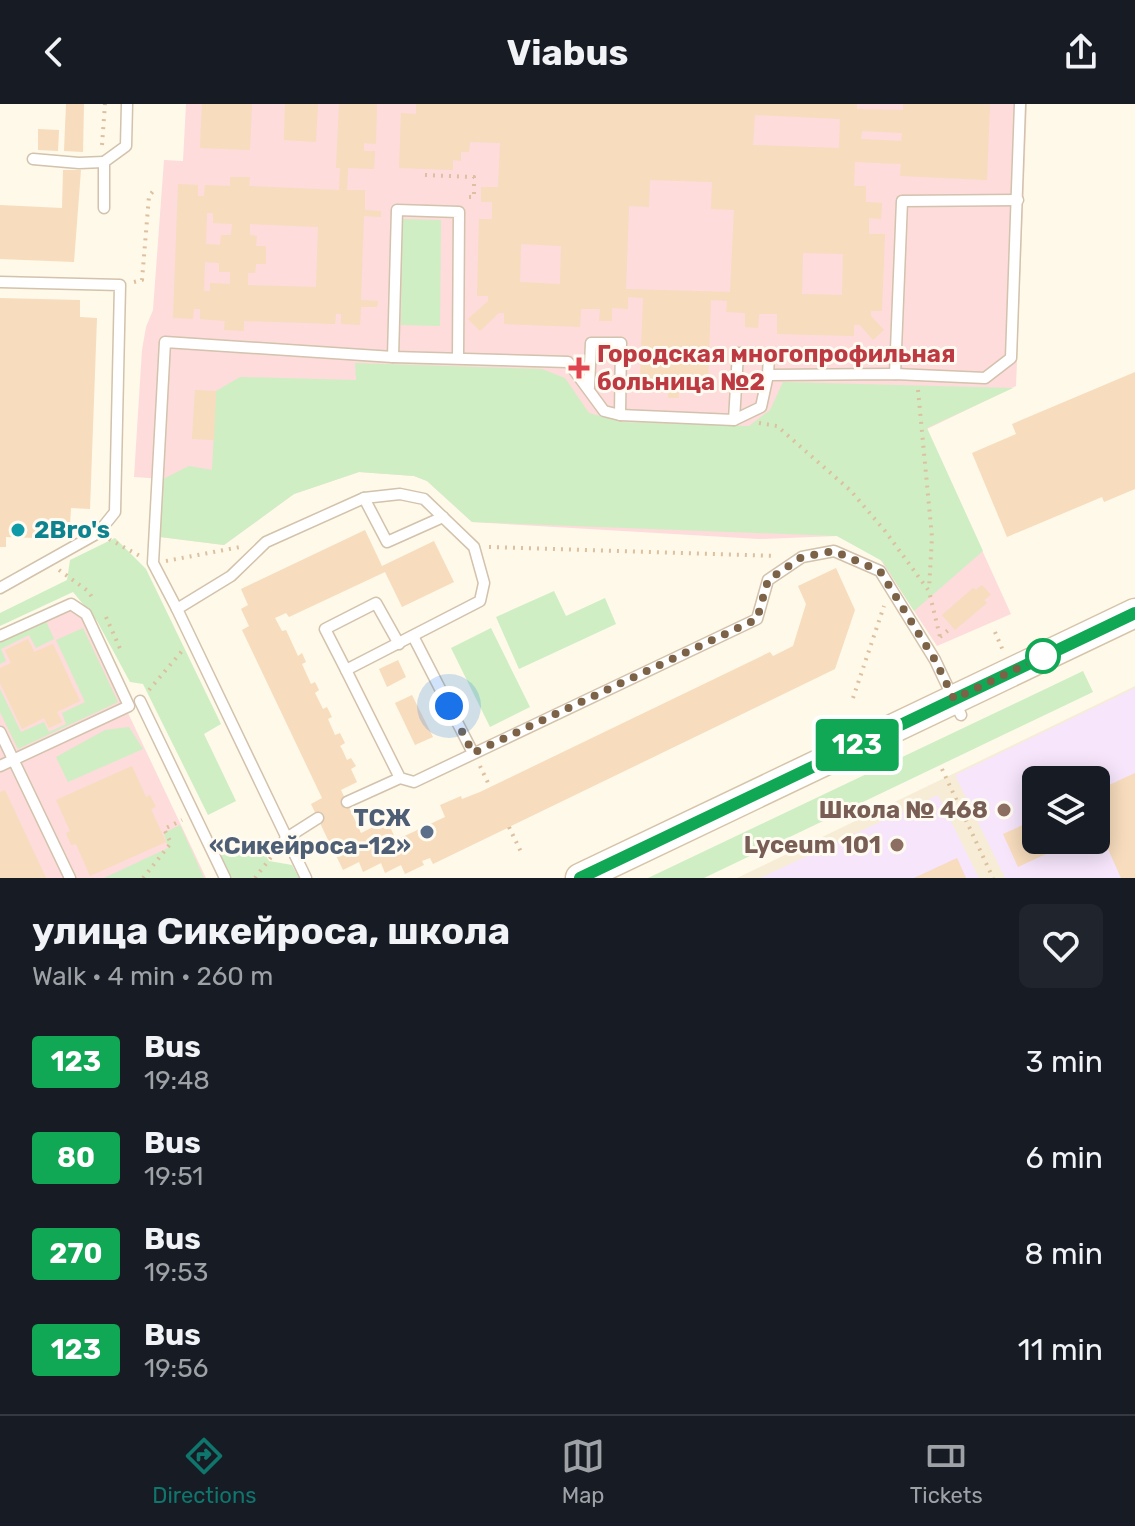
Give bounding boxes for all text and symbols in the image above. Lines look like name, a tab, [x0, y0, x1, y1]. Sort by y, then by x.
icon: back	[32, 30, 76, 74]
icon: share	[1059, 30, 1103, 74]
text: Viabus	[507, 31, 628, 74]
place label: Городская многопрофильная больница №2	[597, 340, 955, 396]
marker: Городская многопрофильная больница №2	[568, 357, 590, 379]
place label: 2Bro's	[34, 516, 110, 544]
marker: 2Bro's	[9, 521, 27, 539]
unlabelled marker	[1026, 639, 1060, 673]
your location	[429, 686, 469, 726]
line badge: 123	[811, 719, 903, 771]
text: 123	[832, 728, 882, 761]
map controls	[1022, 766, 1110, 854]
button: layers	[1022, 766, 1110, 854]
place label: Школа № 468	[819, 796, 988, 824]
marker: Школа № 468	[995, 801, 1013, 819]
place label: ТСЖ «Сикейроса-12»	[209, 804, 411, 860]
marker: ТСЖ «Сикейроса-12»	[418, 823, 436, 841]
place label: Lyceum 101	[744, 831, 881, 859]
marker: Lyceum 101	[888, 836, 906, 854]
button: heart	[1019, 904, 1103, 988]
text: улица Сикейроса, школа	[32, 908, 510, 954]
text: Walk · 4 min · 260 m	[32, 961, 273, 992]
text: Bus	[144, 1029, 201, 1065]
text: 3 min	[1026, 1044, 1103, 1080]
text: 123	[51, 1045, 101, 1078]
text: 19:48	[144, 1065, 210, 1096]
text: Bus	[144, 1125, 201, 1161]
text: 6 min	[1025, 1140, 1103, 1176]
text: 80	[57, 1141, 95, 1174]
text: 19:51	[144, 1161, 203, 1192]
text: Bus	[144, 1221, 201, 1257]
text: 8 min	[1024, 1236, 1103, 1272]
text: 270	[49, 1237, 103, 1270]
text: 19:53	[144, 1257, 208, 1288]
text: Bus	[144, 1317, 201, 1353]
text: 11 min	[1018, 1332, 1103, 1368]
text: 123	[51, 1333, 101, 1366]
text: 19:56	[144, 1353, 208, 1384]
tab: Directions	[152, 1434, 256, 1509]
tab: Map	[561, 1434, 605, 1509]
tab: Tickets	[910, 1434, 983, 1509]

